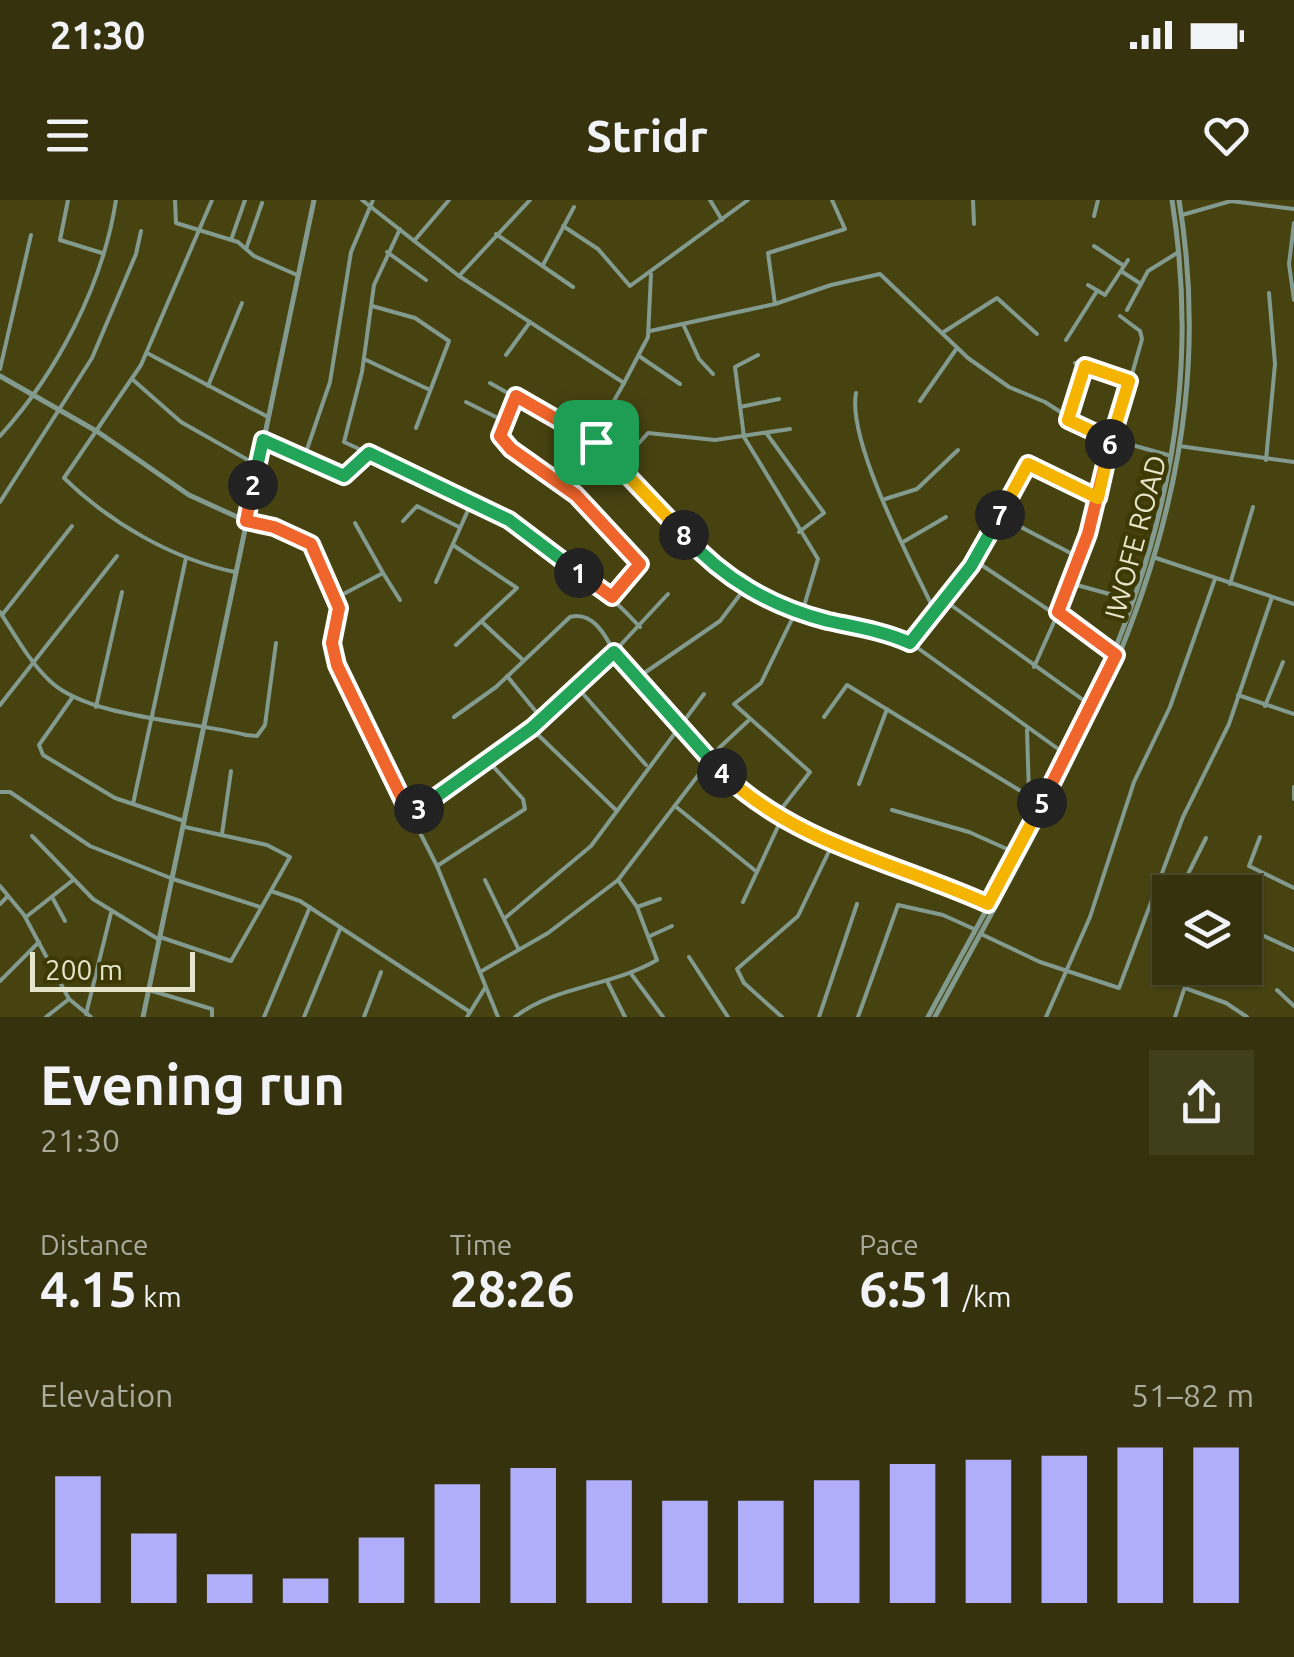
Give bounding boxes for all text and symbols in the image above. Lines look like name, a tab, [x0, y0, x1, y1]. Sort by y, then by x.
text: 21:30	[50, 14, 145, 56]
icon: menu	[40, 108, 95, 163]
icon: heart	[1199, 108, 1254, 163]
text: Stridr	[586, 110, 708, 161]
pin	[554, 400, 639, 485]
icon: arrive	[569, 415, 624, 470]
pin: 6	[1085, 419, 1135, 469]
text: 6	[1102, 428, 1118, 459]
street label: IWOFE ROAD	[1098, 452, 1172, 622]
pin: 2	[228, 460, 278, 510]
text: 2	[245, 469, 261, 500]
pin: 7	[975, 490, 1025, 540]
text: 7	[992, 499, 1008, 530]
pin: 8	[659, 510, 709, 560]
text: 8	[676, 519, 692, 550]
pin: 1	[554, 548, 604, 598]
text: 1	[571, 557, 587, 588]
pin: 4	[697, 748, 747, 798]
text: 4	[714, 757, 730, 788]
pin: 5	[1017, 778, 1067, 828]
pin: 3	[394, 784, 444, 834]
text: 5	[1034, 787, 1050, 818]
text: 3	[411, 793, 427, 824]
map controls	[1152, 875, 1262, 985]
button: layers	[1152, 875, 1262, 985]
scale bar	[30, 947, 195, 991]
text: 200 m	[45, 954, 123, 985]
button: share	[1149, 1050, 1254, 1155]
text: Evening run	[40, 1054, 345, 1115]
text: 21:30	[40, 1122, 120, 1158]
text: Distance	[40, 1229, 148, 1260]
text: Time	[450, 1229, 512, 1260]
text: Pace	[859, 1229, 919, 1260]
text: 4.15	[40, 1260, 137, 1316]
text: 28:26	[450, 1260, 575, 1316]
text: 6:51	[859, 1260, 956, 1316]
text: km	[137, 1281, 182, 1312]
text: /km	[956, 1281, 1011, 1312]
text: Elevation	[40, 1377, 173, 1413]
text: 51–82 m	[1131, 1377, 1254, 1413]

